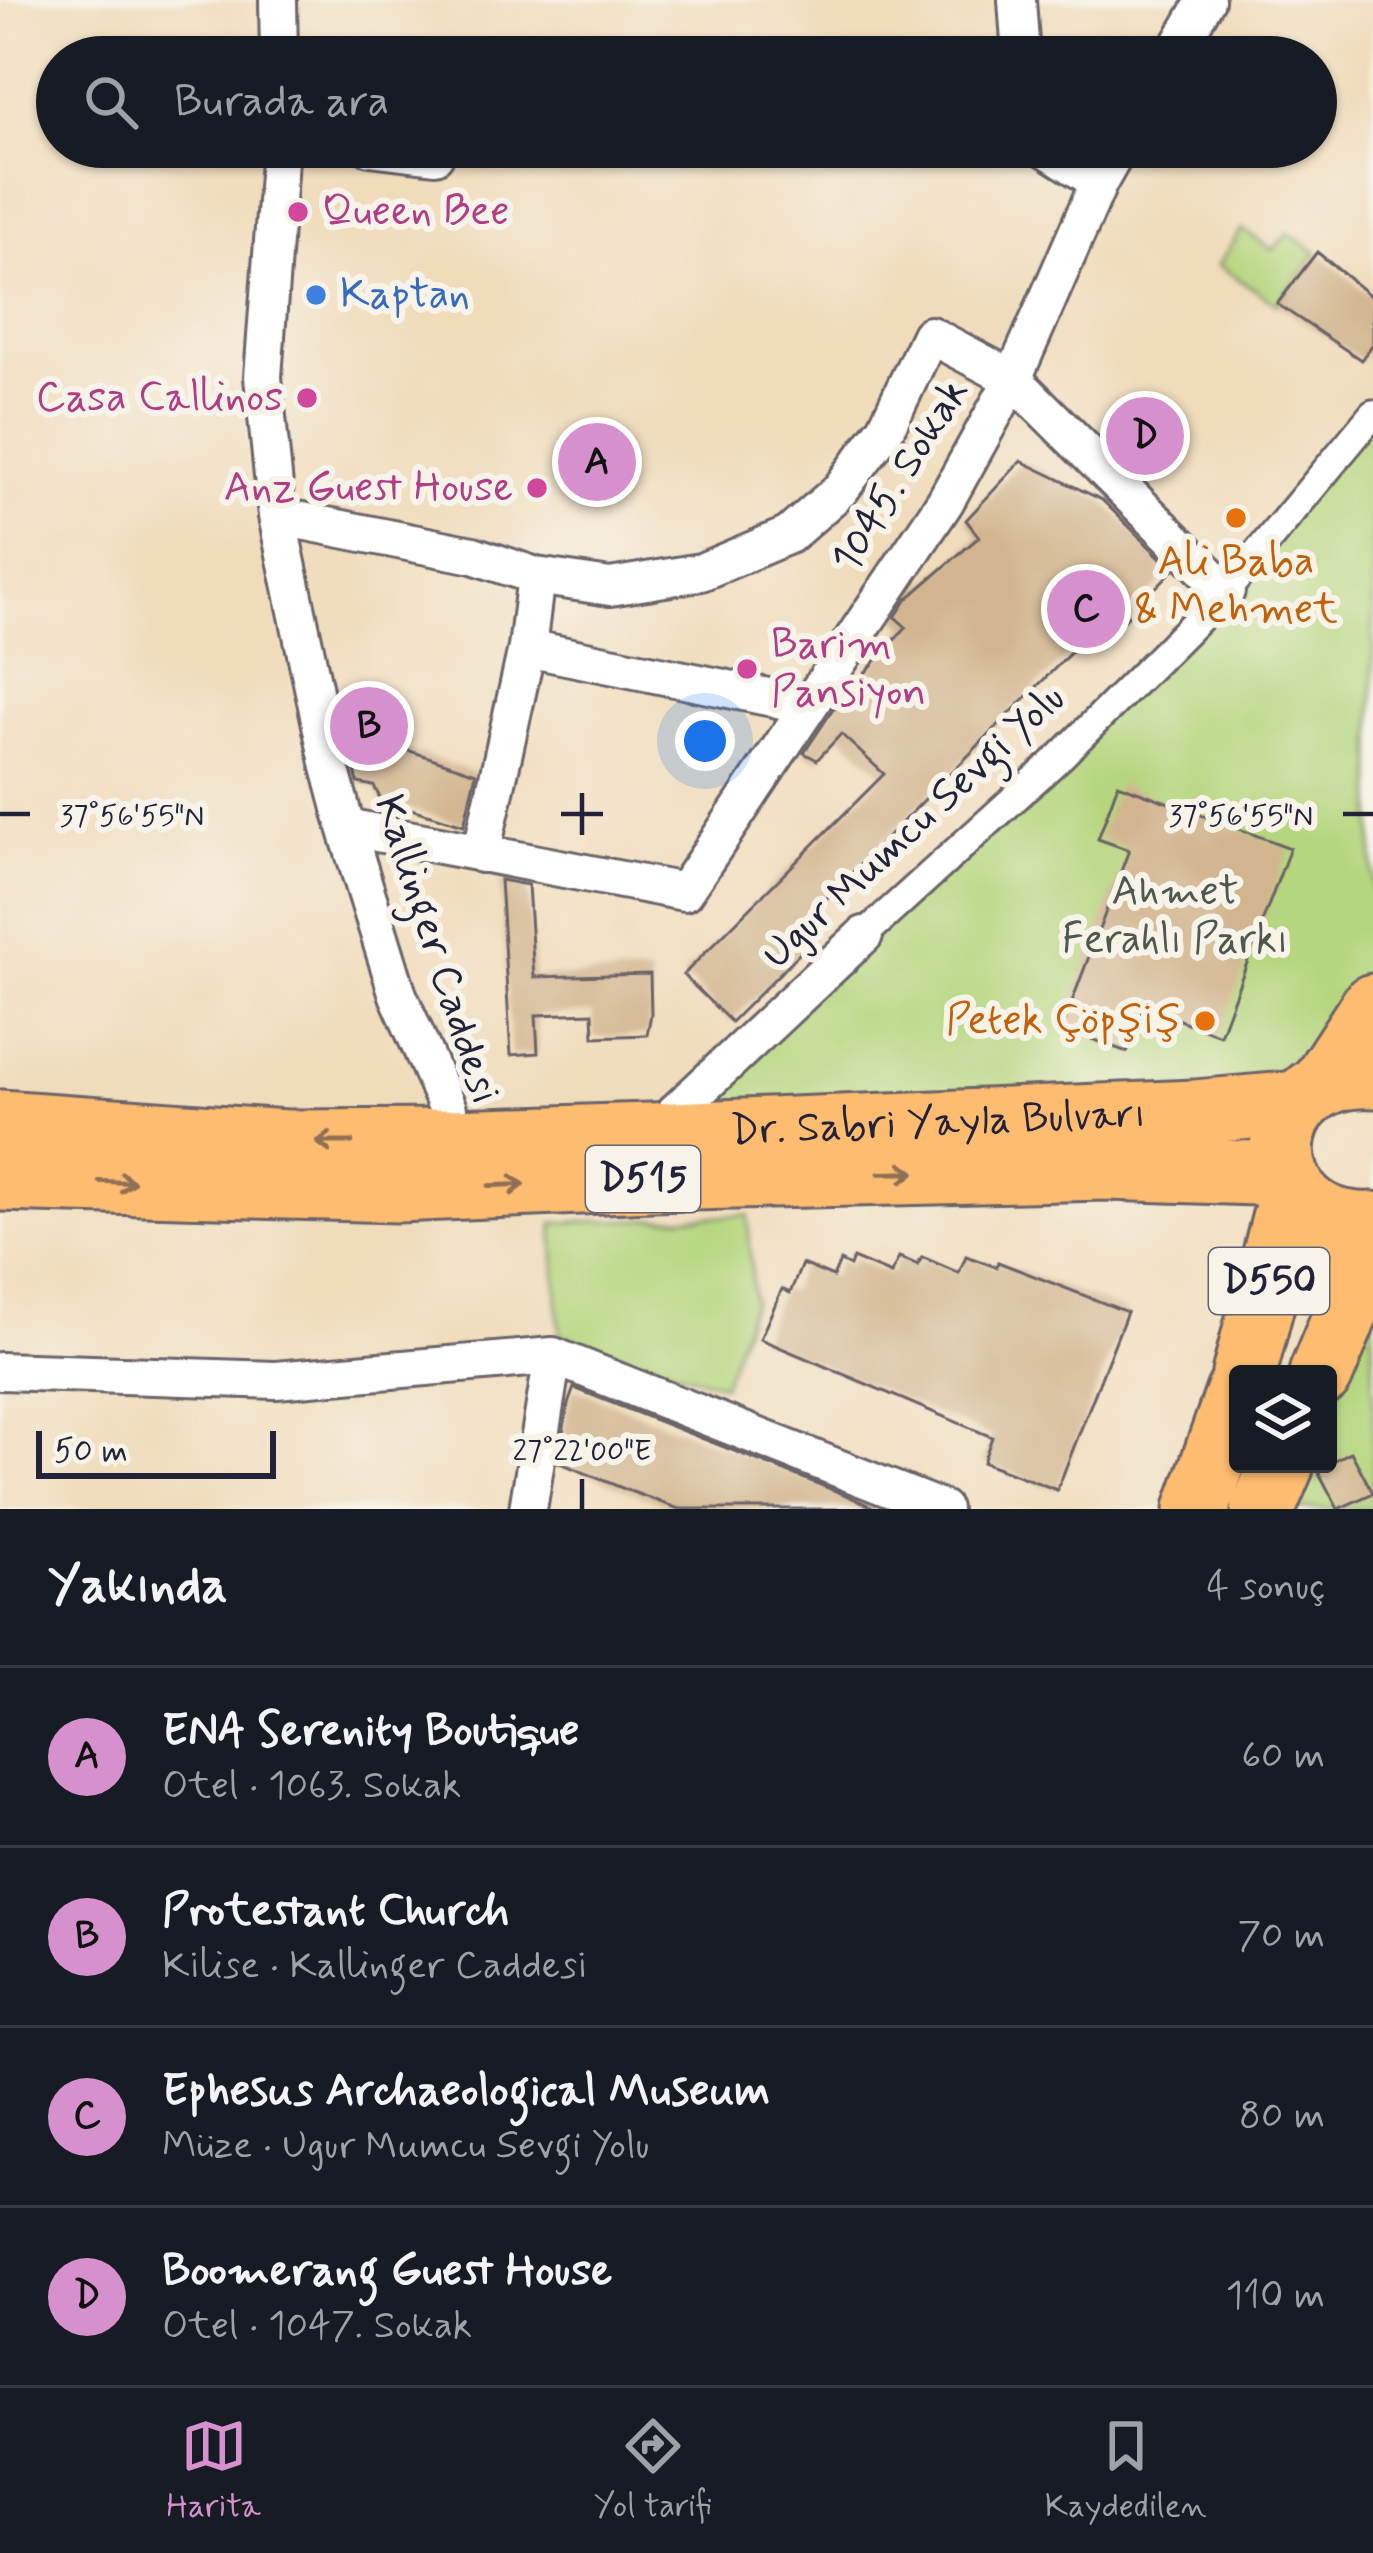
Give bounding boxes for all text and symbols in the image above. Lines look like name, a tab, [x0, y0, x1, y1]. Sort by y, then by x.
search box	[36, 36, 1337, 168]
icon: search	[78, 69, 144, 135]
text: Burada ara	[174, 73, 389, 132]
place label: Queen Bee	[322, 185, 509, 240]
marker: Queen Bee	[285, 199, 311, 225]
place label: Kaptan	[340, 268, 470, 323]
marker: Kaptan	[303, 282, 329, 308]
street label: 1045. Sokak	[820, 369, 982, 583]
place label: Casa Callinos	[36, 371, 283, 426]
marker: Casa Callinos	[294, 385, 320, 411]
pin: D	[1106, 391, 1184, 481]
pin: A	[558, 417, 636, 507]
place label: Anz Guest House	[224, 461, 513, 516]
marker: Anz Guest House	[524, 475, 550, 501]
marker: Ali Baba & Mehmet	[1223, 505, 1249, 531]
place label: Ali Baba & Mehmet	[1134, 535, 1338, 638]
pin: C	[1047, 564, 1125, 654]
place label: Barim Pansiyon	[771, 618, 926, 721]
marker: Barim Pansiyon	[734, 656, 760, 682]
street label: Ugur Mumcu Sevgi Yolu	[751, 672, 1080, 985]
pin: B	[330, 681, 408, 771]
your location	[675, 711, 735, 771]
street label: Kallinger Caddesi	[356, 789, 512, 1113]
text: 37°56'55"N	[60, 797, 204, 836]
text: 37°56'55"N	[1169, 797, 1313, 836]
park label: Ahmet Ferahlı Parkı	[1062, 865, 1288, 968]
place label: Petek Çöpşiş	[946, 994, 1181, 1049]
marker: Petek Çöpşiş	[1192, 1008, 1218, 1034]
street label: Dr. Sabri Yayla Bulvarı	[729, 1087, 1147, 1159]
one-way arrow	[315, 1130, 354, 1153]
road number: D515	[586, 1146, 700, 1212]
one-way arrow	[877, 1161, 916, 1184]
one-way arrow	[97, 1170, 136, 1193]
one-way arrow	[487, 1173, 526, 1196]
road number: D550	[1209, 1248, 1329, 1314]
map controls	[1229, 1365, 1337, 1473]
button: layers	[1229, 1365, 1337, 1473]
scale bar	[36, 1425, 276, 1478]
text: 50 m	[54, 1430, 128, 1474]
text: 27°22'00"E	[512, 1432, 652, 1471]
text: Yakında	[48, 1554, 228, 1620]
text: 4 sonuç	[1207, 1562, 1325, 1613]
text: ENA Serenity Boutique	[162, 1702, 580, 1761]
text: A	[74, 1731, 100, 1782]
text: 60 m	[1241, 1731, 1325, 1782]
text: Otel · 1063. Sokak	[162, 1761, 461, 1812]
text: Protestant Church	[162, 1882, 509, 1941]
text: B	[75, 1911, 99, 1962]
text: 70 m	[1237, 1911, 1325, 1962]
text: Kilise · Kallinger Caddesi	[162, 1941, 588, 1992]
text: Ephesus Archaeological Museum	[162, 2062, 770, 2121]
text: C	[73, 2091, 101, 2142]
text: 80 m	[1239, 2091, 1325, 2142]
text: Müze · Ugur Mumcu Sevgi Yolu	[162, 2121, 649, 2172]
text: Boomerang Guest House	[162, 2242, 612, 2301]
text: D	[74, 2271, 100, 2322]
text: 110 m	[1226, 2271, 1325, 2322]
text: Otel · 1047. Sokak	[162, 2301, 472, 2352]
tab: Harita	[166, 2413, 261, 2529]
tab: Yol tarifi	[594, 2413, 712, 2529]
tab: Kaydedilen	[1045, 2413, 1207, 2529]

